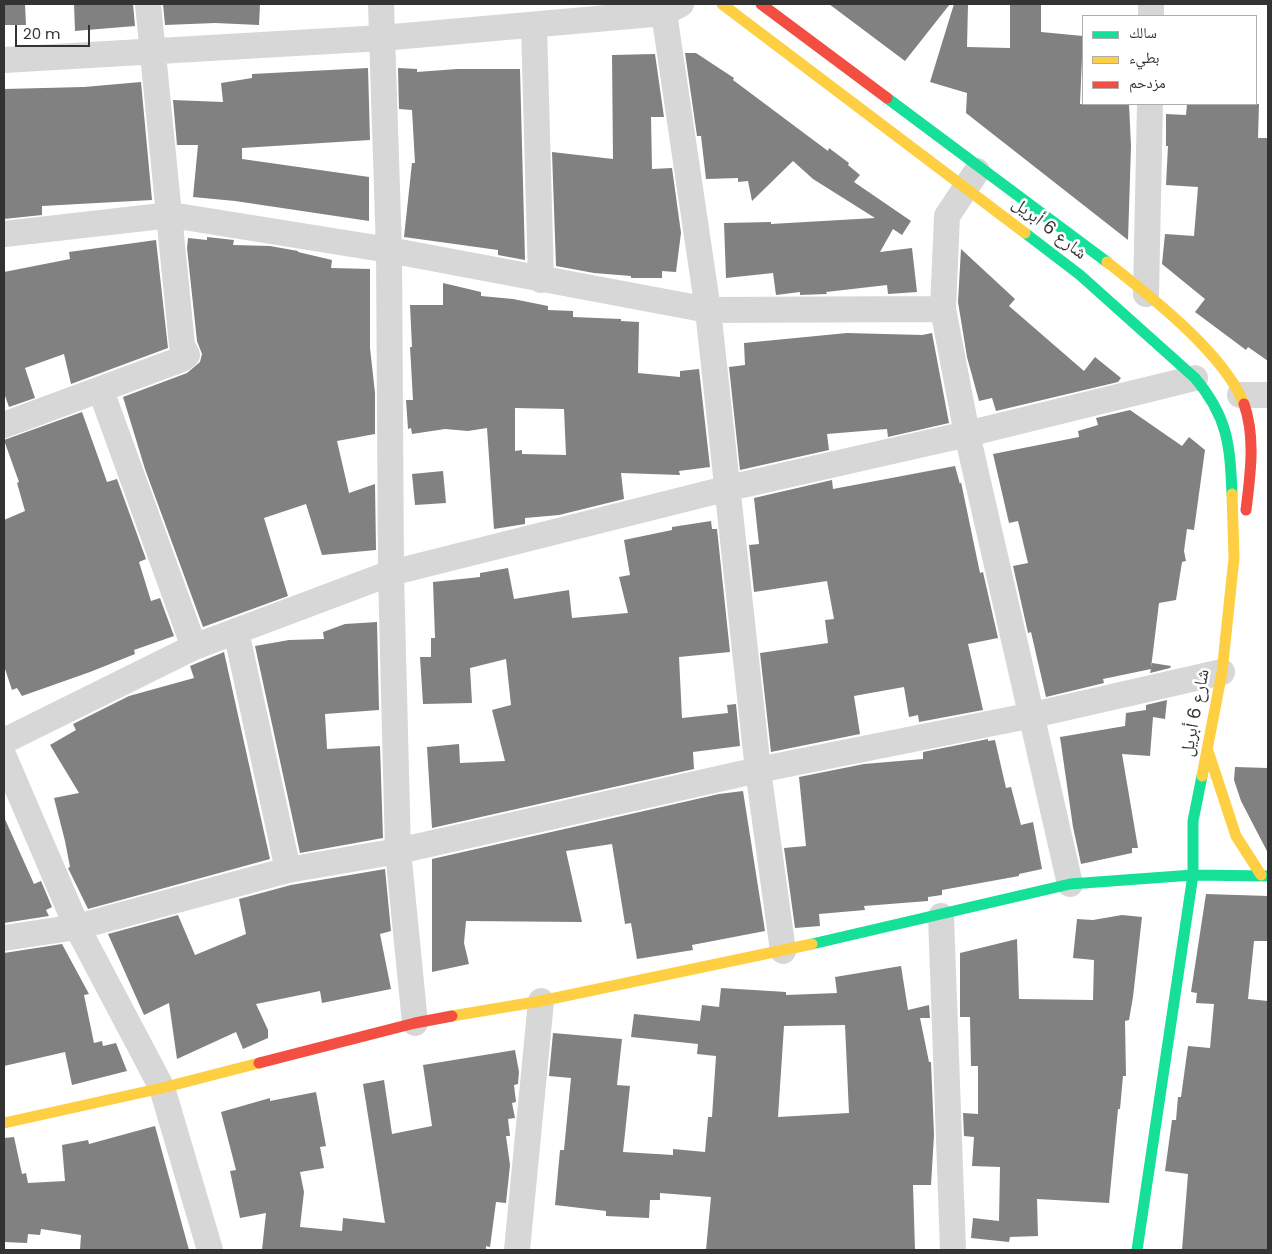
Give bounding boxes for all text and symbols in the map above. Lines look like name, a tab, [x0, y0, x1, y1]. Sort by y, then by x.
scale bar	[18, 15, 92, 47]
legend	[1082, 15, 1257, 105]
text: سالك	[1129, 22, 1157, 43]
text: 20 m	[23, 23, 61, 44]
text: بطيء	[1129, 47, 1159, 68]
text: مزدحم	[1129, 72, 1166, 93]
street label: شارع 6 أبريل	[1007, 193, 1091, 265]
street label: شارع 6 أبريل	[1177, 667, 1215, 759]

